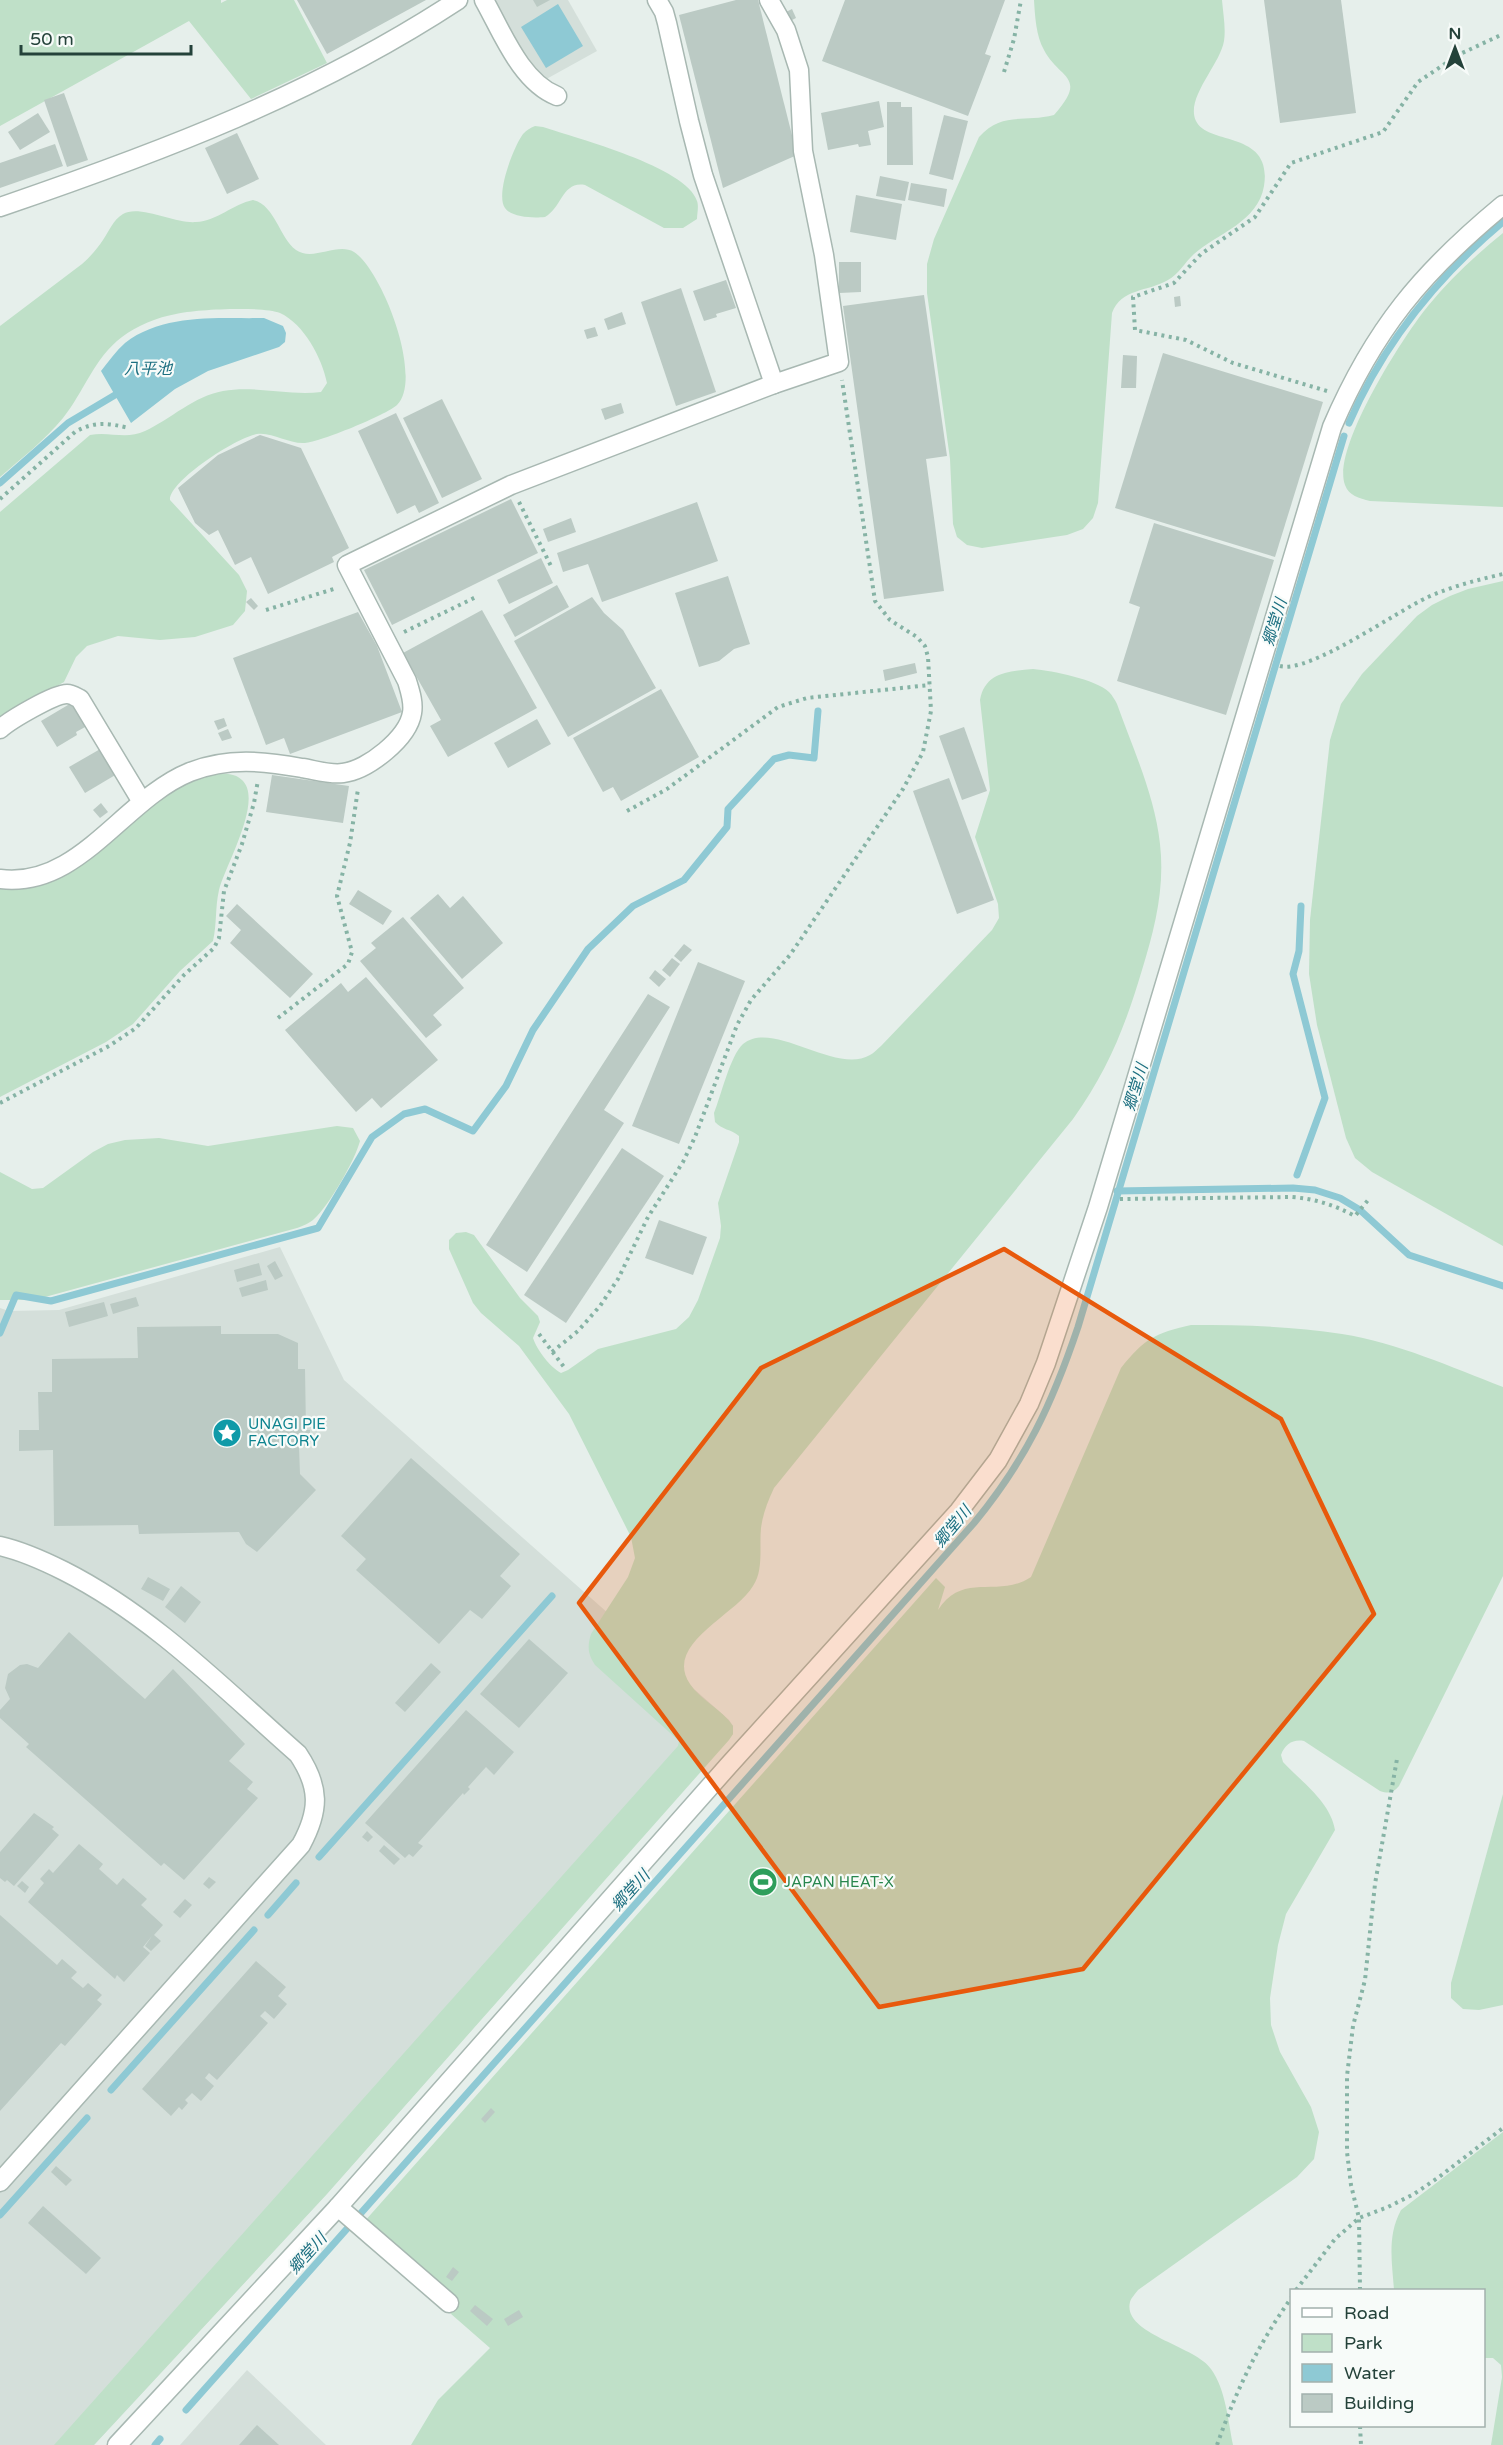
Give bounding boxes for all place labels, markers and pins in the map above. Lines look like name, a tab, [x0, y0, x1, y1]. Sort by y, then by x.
place label: UNAGI PIE FACTORY	[248, 1415, 326, 1450]
place icon: UNAGI PIE FACTORY	[211, 1417, 243, 1449]
sports icon: JAPAN HEAT-X	[747, 1866, 779, 1898]
place label: JAPAN HEAT-X	[784, 1873, 894, 1891]

